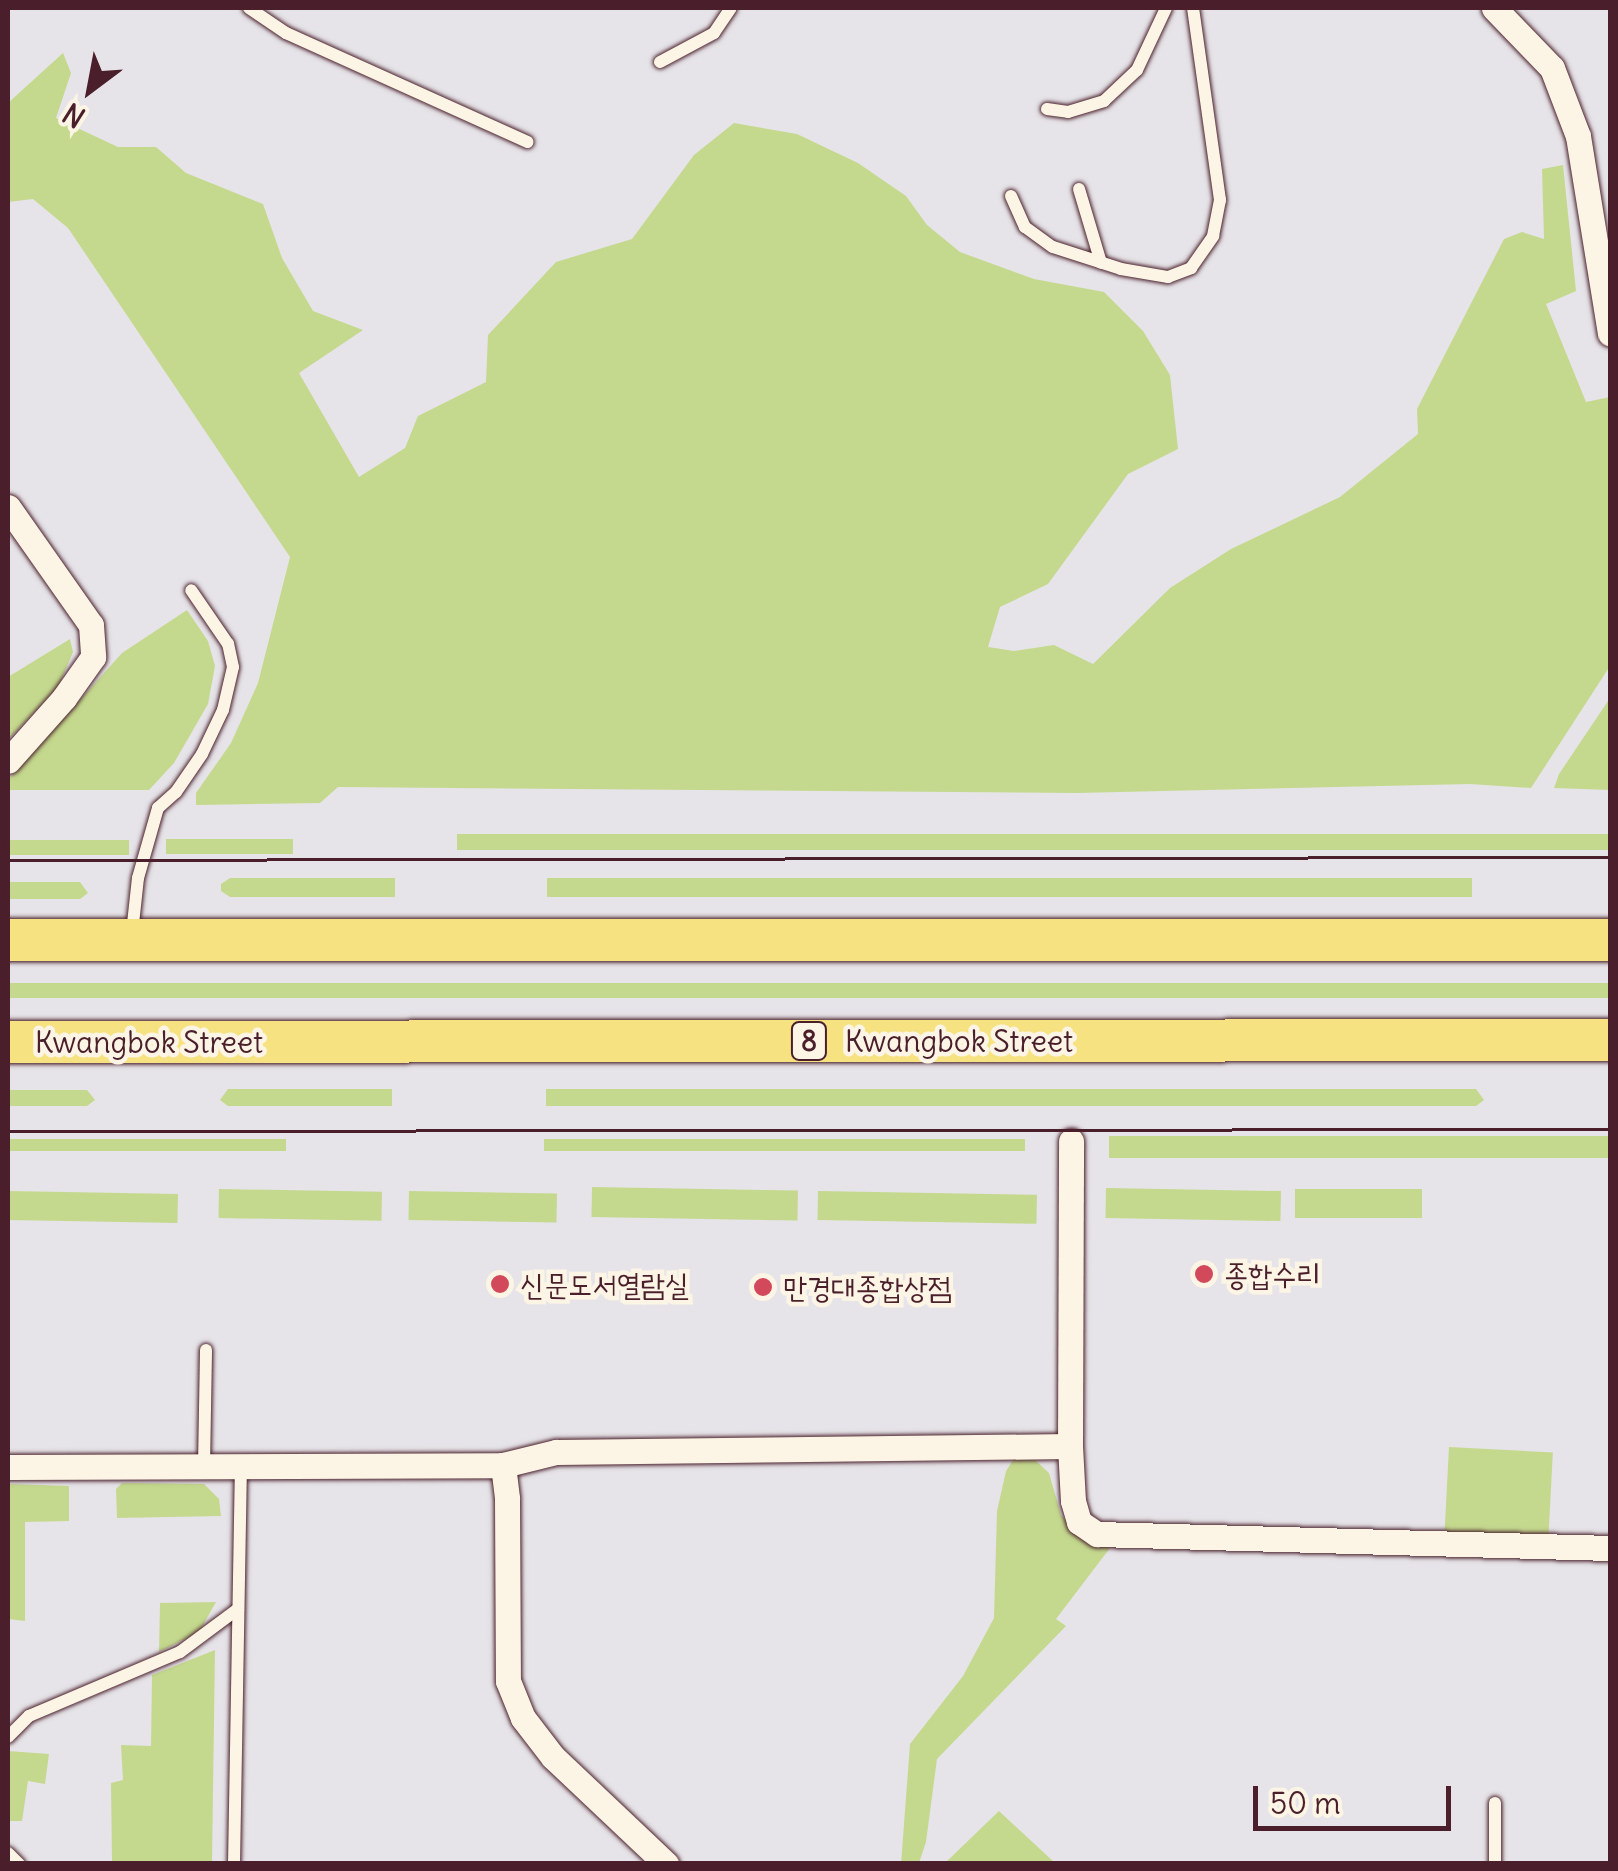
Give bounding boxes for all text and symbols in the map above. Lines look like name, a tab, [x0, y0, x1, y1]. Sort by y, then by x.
north arrow	[40, 40, 140, 140]
text: N	[56, 95, 92, 136]
road number: 8	[789, 1018, 829, 1064]
street label: Kwangbok Street	[845, 1023, 1073, 1059]
street label: Kwangbok Street	[35, 1024, 263, 1060]
place label: 종합수리	[1224, 1256, 1321, 1292]
marker: 종합수리	[1193, 1263, 1215, 1285]
place label: 신문도서열람실	[520, 1266, 689, 1302]
place label: 만경대종합상점	[783, 1269, 952, 1305]
marker: 신문도서열람실	[489, 1273, 511, 1295]
marker: 만경대종합상점	[752, 1276, 774, 1298]
scale bar	[1258, 1766, 1456, 1828]
text: 50 m	[1270, 1784, 1340, 1822]

